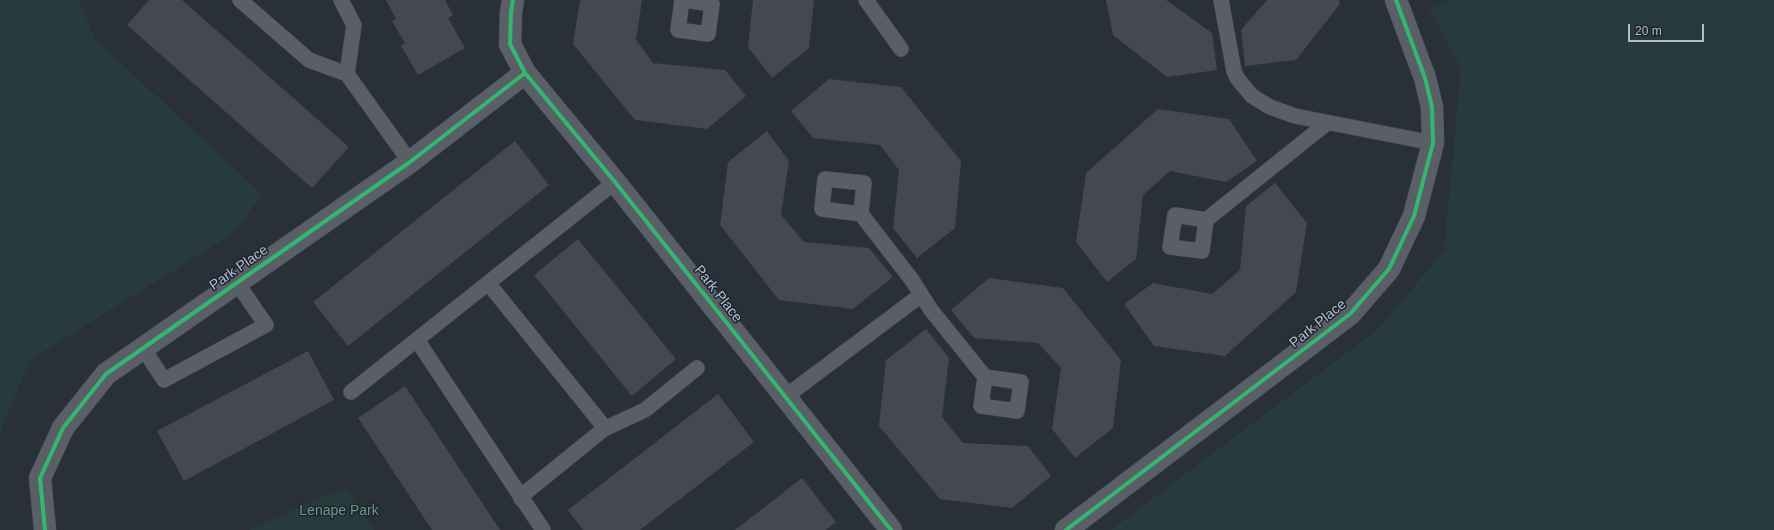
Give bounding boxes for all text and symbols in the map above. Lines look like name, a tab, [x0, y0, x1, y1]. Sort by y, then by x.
scale bar	[1630, 16, 1706, 42]
text: 20 m	[1635, 24, 1662, 38]
street label: Park Place	[206, 242, 272, 294]
street label: Park Place	[691, 262, 745, 326]
street label: Park Place	[1286, 296, 1350, 352]
park label: Lenape Park	[299, 503, 379, 519]

